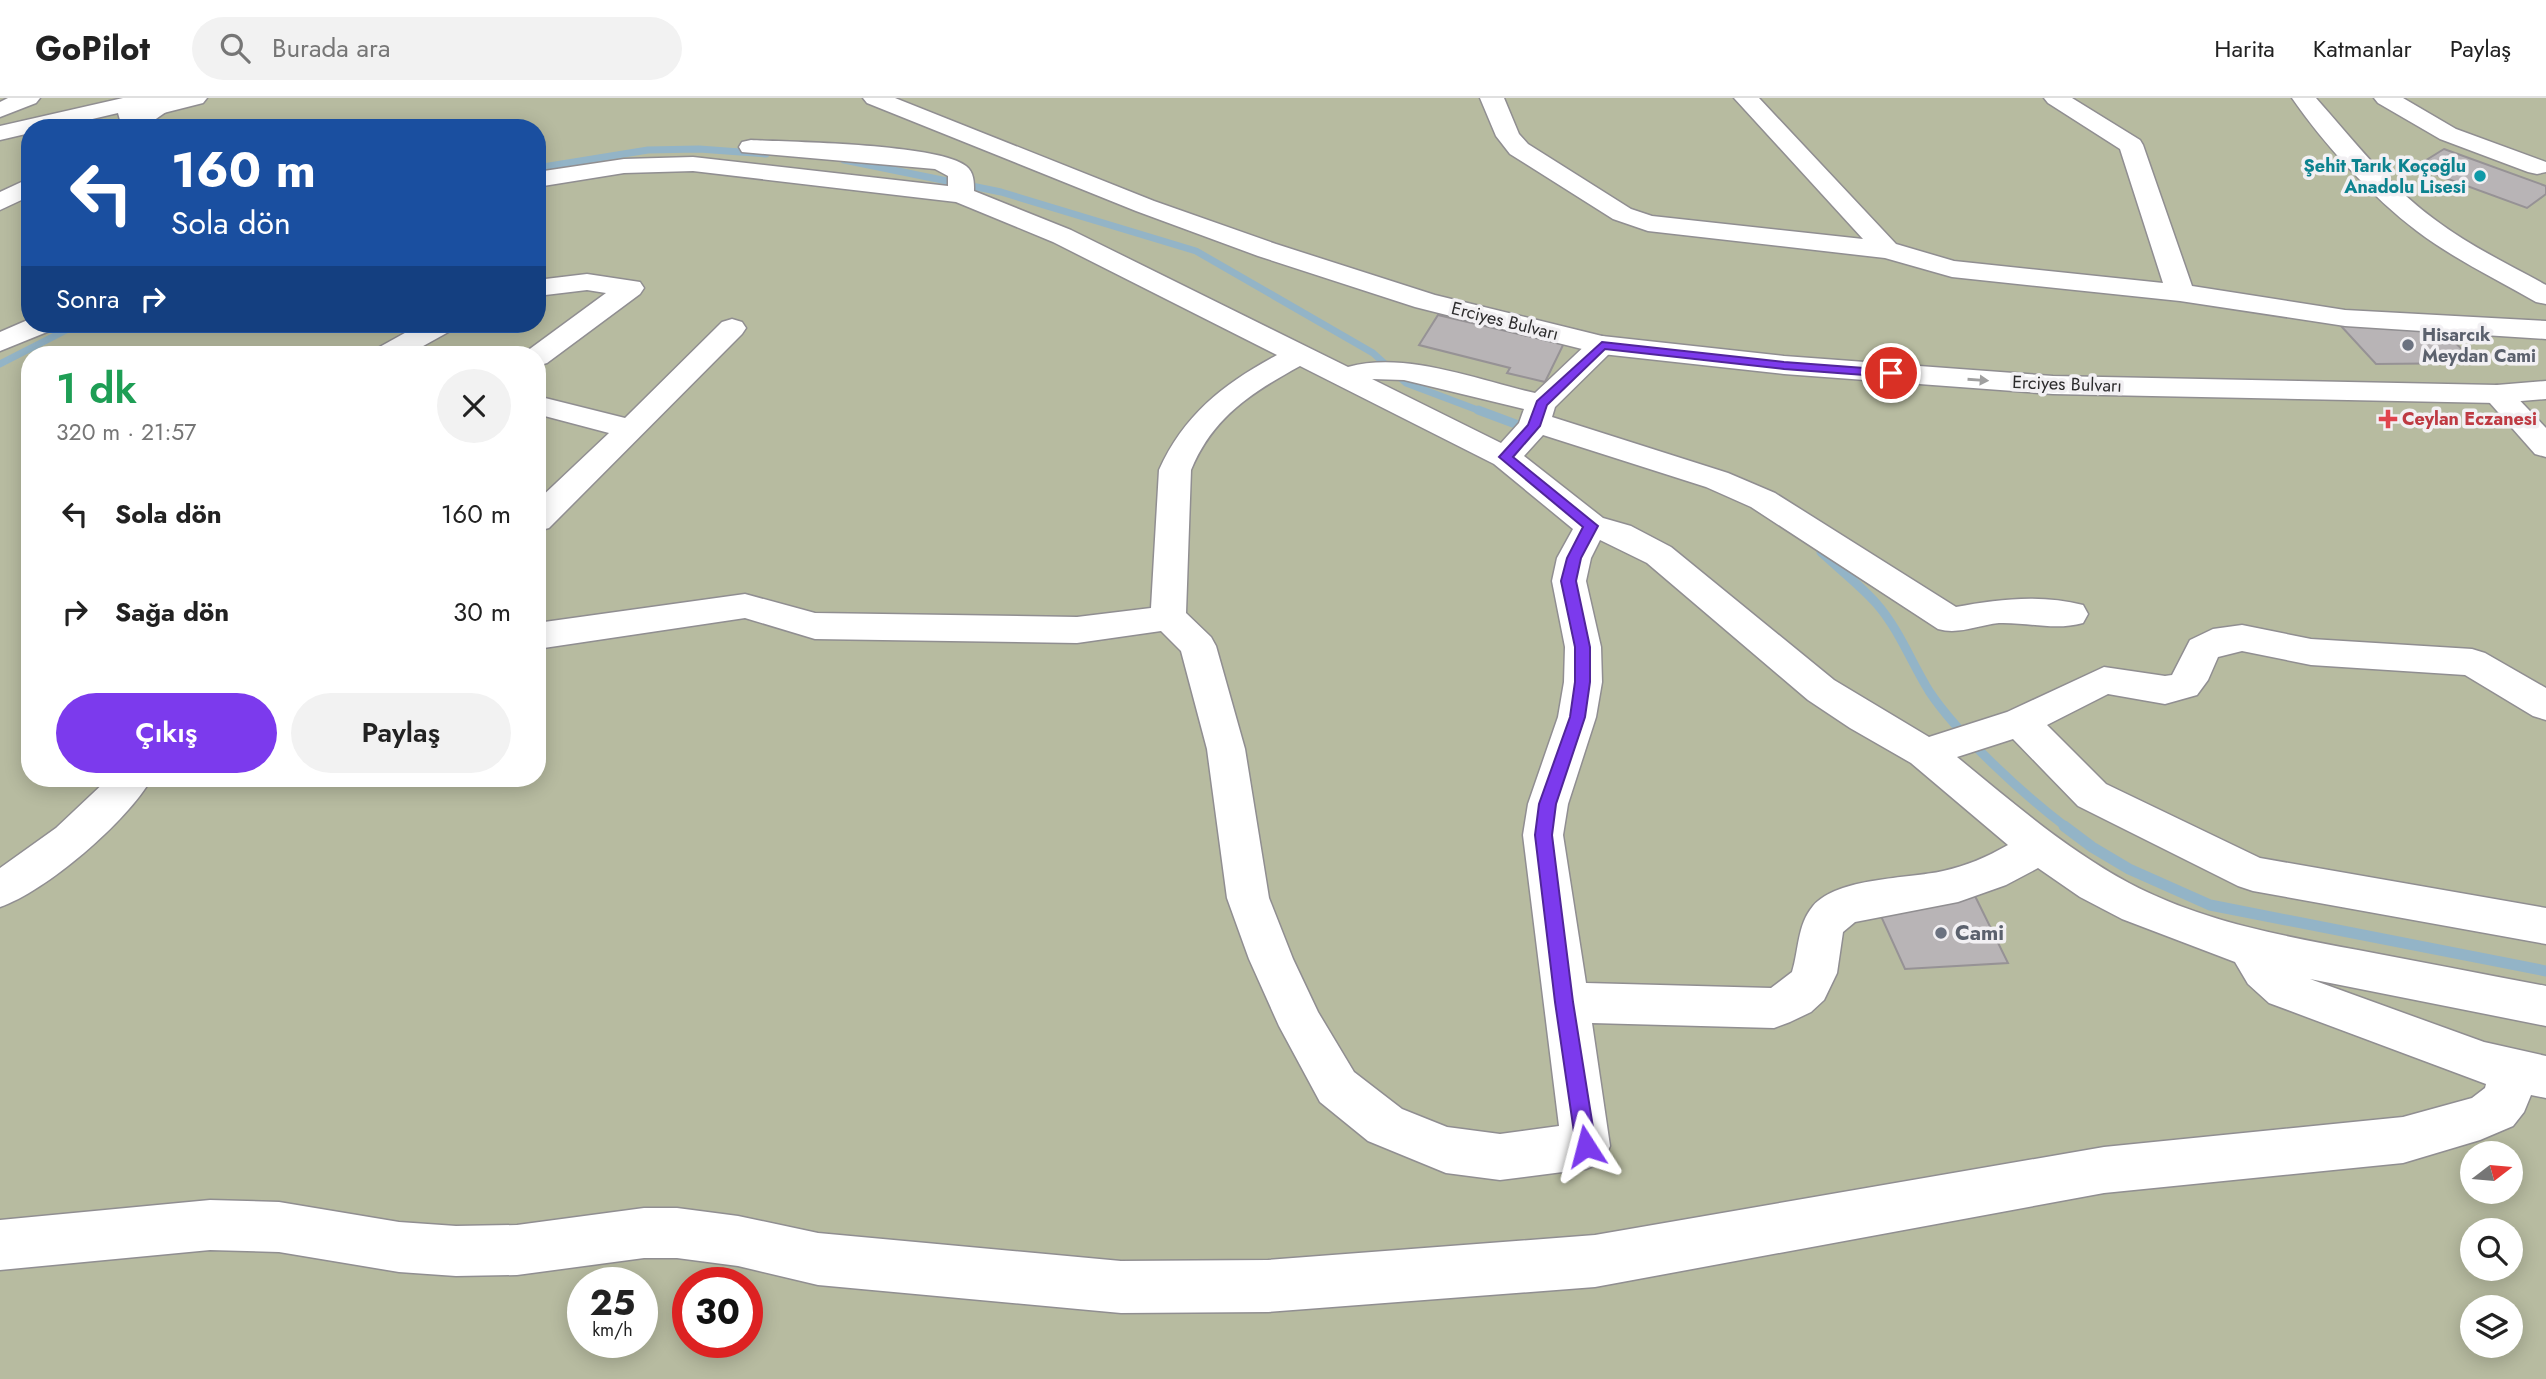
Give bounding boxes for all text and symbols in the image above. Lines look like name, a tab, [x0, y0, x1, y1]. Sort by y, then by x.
search box	[192, 17, 682, 80]
text: GoPilot	[35, 25, 150, 72]
icon: search	[216, 29, 254, 67]
text: Burada ara	[272, 29, 391, 67]
text: Harita	[2214, 31, 2275, 66]
text: Katmanlar	[2313, 31, 2412, 66]
text: Paylaş	[2450, 31, 2511, 66]
text: 160 m	[171, 135, 316, 205]
icon: left	[56, 147, 147, 238]
place label: Şehit Tarık Koçoğlu Anadolu Lisesi	[2304, 153, 2466, 200]
marker: Şehit Tarık Koçoğlu Anadolu Lisesi	[2472, 168, 2488, 184]
text: Sola dön	[171, 200, 291, 246]
text: Sonra	[56, 280, 120, 318]
icon: right	[134, 280, 172, 318]
street label: Erciyes Bulvarı	[1449, 295, 1561, 347]
place label: Hisarcık Meydan Cami	[2422, 322, 2536, 369]
marker: Hisarcık Meydan Cami	[2400, 337, 2416, 353]
pin	[1861, 343, 1921, 403]
icon: arrive	[1872, 354, 1910, 392]
text: 1 dk	[56, 358, 137, 419]
button: close	[437, 369, 511, 443]
street label: Erciyes Bulvarı	[2012, 369, 2122, 399]
one-way arrow	[1967, 374, 1989, 385]
place label: Ceylan Eczanesi	[2402, 406, 2537, 432]
marker: Ceylan Eczanesi	[2380, 411, 2396, 427]
text: 320 m · 21:57	[56, 415, 196, 449]
icon: left	[56, 495, 94, 533]
text: Sola dön	[115, 495, 222, 533]
text: 160 m	[441, 495, 511, 533]
icon: right	[56, 593, 94, 631]
text: Sağa dön	[115, 593, 229, 631]
text: 30 m	[453, 593, 511, 631]
button: Çıkış	[56, 693, 277, 773]
button: Paylaş	[291, 693, 511, 773]
place label: Cami	[1955, 918, 2004, 948]
marker: Cami	[1933, 925, 1949, 941]
position arrow	[1549, 1109, 1623, 1183]
north arrow	[2460, 1141, 2524, 1204]
map controls	[2460, 1141, 2523, 1358]
button: search	[2460, 1218, 2523, 1281]
speed limit sign: 30	[672, 1267, 763, 1358]
text: 25	[590, 1278, 635, 1328]
button: layers	[2460, 1295, 2523, 1358]
text: km/h	[592, 1317, 633, 1343]

